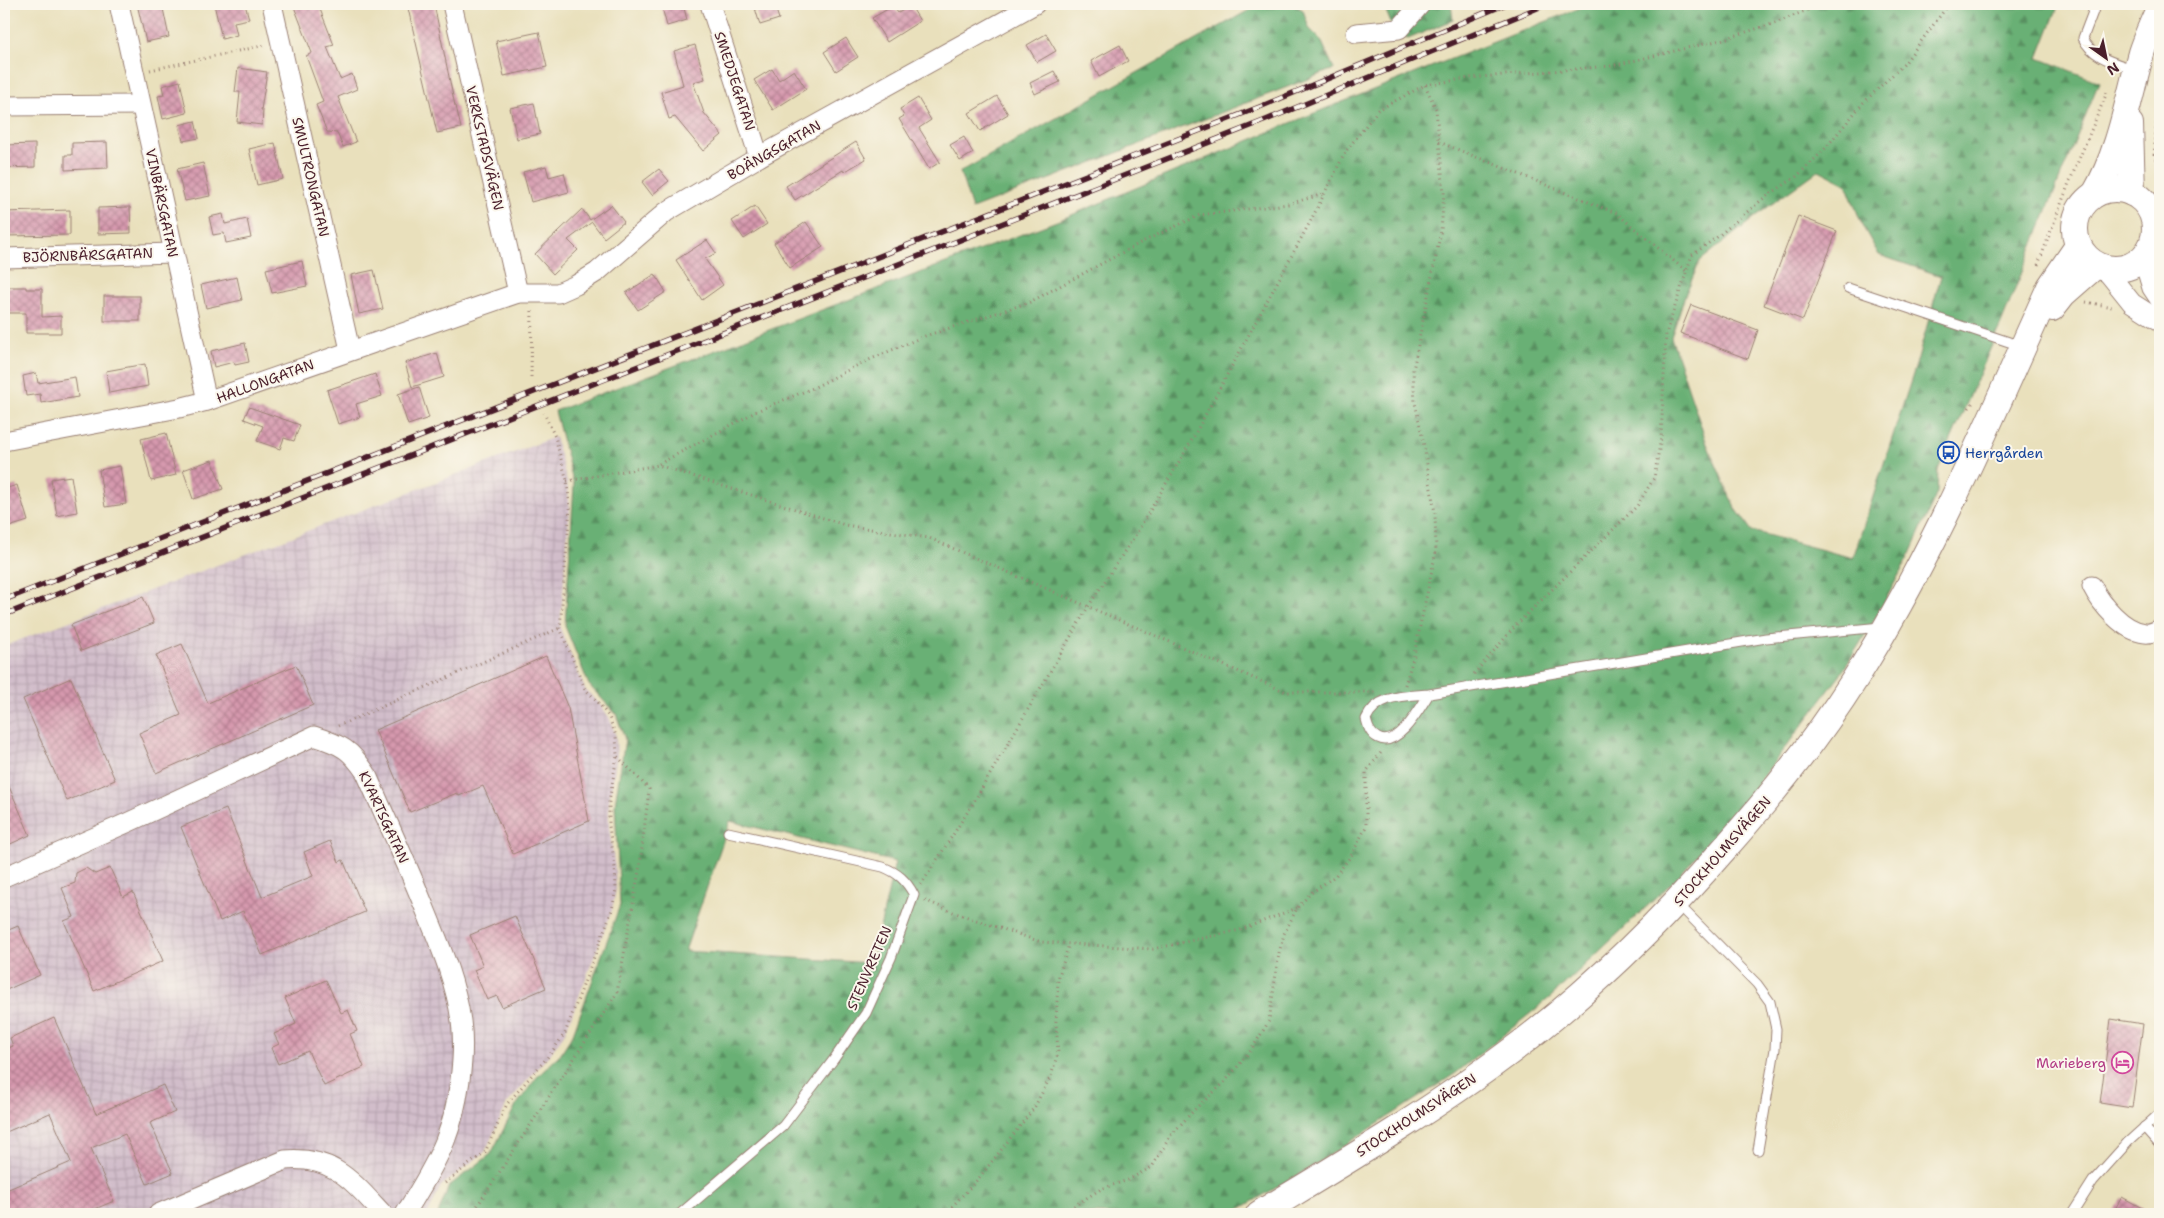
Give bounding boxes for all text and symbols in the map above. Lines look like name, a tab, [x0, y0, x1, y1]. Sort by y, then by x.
street label: SMEDJEGATAN	[710, 29, 760, 133]
north arrow	[2082, 32, 2132, 82]
text: N	[2104, 58, 2123, 79]
street label: VERKSTADSVÄGEN	[462, 84, 508, 212]
street label: SMULTRONGATAN	[288, 115, 334, 239]
street label: BOÄNGSGATAN	[724, 116, 824, 184]
street label: VINBÄRSGATAN	[142, 147, 182, 259]
street label: BJÖRNBÄRSGATAN	[23, 244, 153, 266]
street label: HALLONGATAN	[214, 355, 316, 407]
bus stop icon: Herrgården	[1937, 441, 1961, 465]
place label: Herrgården	[1965, 444, 2044, 462]
street label: KVARTSGATAN	[355, 768, 413, 866]
street label: STOCKHOLMSVÄGEN	[1669, 792, 1775, 910]
street label: STENVRETEN	[842, 923, 896, 1013]
hotel icon: Marieberg	[2110, 1051, 2134, 1075]
place label: Marieberg	[2036, 1054, 2106, 1072]
street label: STOCKHOLMSVÄGEN	[1352, 1069, 1480, 1161]

